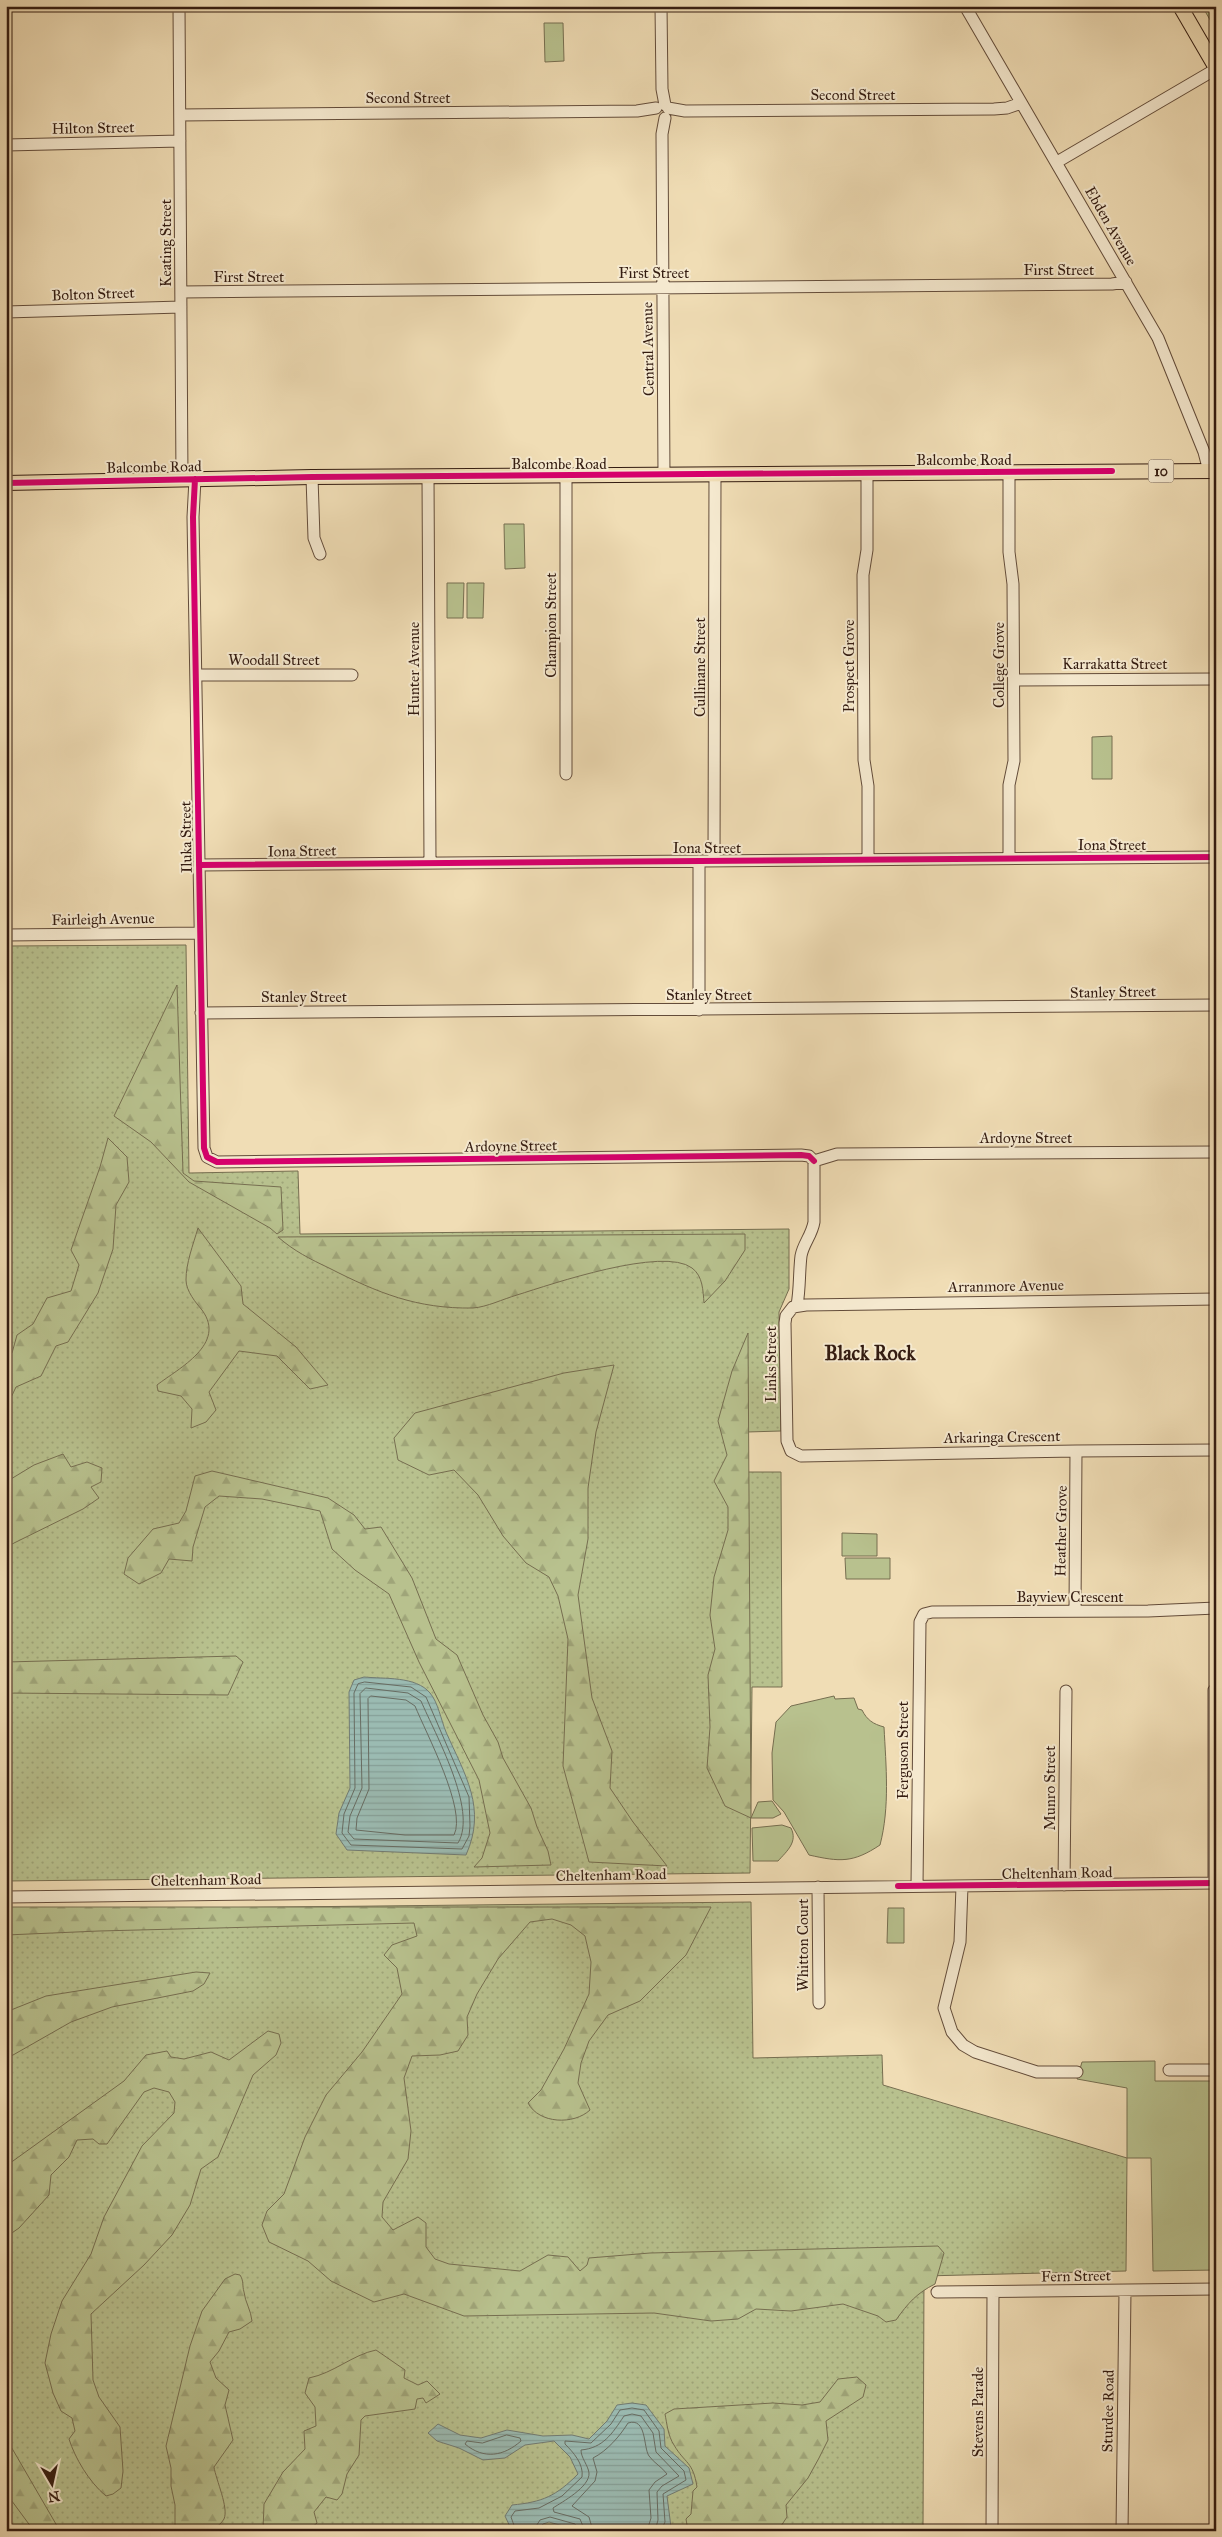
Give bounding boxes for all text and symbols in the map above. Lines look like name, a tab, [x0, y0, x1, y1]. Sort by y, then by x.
street label: Second Street	[810, 86, 896, 104]
street label: Second Street	[365, 89, 451, 107]
street label: Hilton Street	[51, 118, 135, 138]
street label: Ebden Avenue	[1081, 183, 1141, 269]
street label: Keating Street	[157, 198, 175, 287]
street label: First Street	[1024, 261, 1095, 279]
street label: First Street	[619, 264, 690, 282]
street label: First Street	[214, 268, 285, 286]
street label: Bolton Street	[51, 284, 136, 304]
street label: Central Avenue	[638, 302, 658, 396]
street label: Balcombe Road	[916, 451, 1012, 469]
street label: Balcombe Road	[511, 455, 607, 473]
street label: Balcombe Road	[106, 457, 202, 477]
road number: 10	[1148, 460, 1174, 482]
street label: Champion Street	[542, 572, 560, 678]
street label: Cullinane Street	[691, 616, 709, 717]
street label: Prospect Grove	[840, 619, 858, 713]
street label: Hunter Avenue	[405, 622, 423, 716]
street label: College Grove	[990, 622, 1008, 708]
street label: Woodall Street	[228, 651, 320, 669]
street label: Karrakatta Street	[1062, 655, 1168, 673]
street label: Iluka Street	[176, 800, 196, 873]
street label: Iona Street	[1078, 836, 1147, 854]
street label: Iona Street	[673, 839, 742, 857]
street label: Iona Street	[267, 841, 337, 861]
street label: Fairleigh Avenue	[51, 909, 155, 929]
street label: Stanley Street	[1070, 982, 1157, 1002]
street label: Stanley Street	[666, 986, 753, 1004]
street label: Stanley Street	[261, 988, 348, 1006]
street label: Ardoyne Street	[979, 1129, 1073, 1147]
street label: Ardoyne Street	[464, 1136, 558, 1156]
street label: Arranmore Avenue	[947, 1276, 1064, 1296]
street label: Links Street	[762, 1325, 780, 1402]
district label: Black Rock	[825, 1341, 916, 1365]
street label: Arkaringa Crescent	[942, 1427, 1061, 1447]
street label: Heather Grove	[1051, 1485, 1071, 1577]
street label: Bayview Crescent	[1016, 1588, 1124, 1606]
street label: Ferguson Street	[894, 1700, 912, 1799]
street label: Munro Street	[1041, 1745, 1059, 1831]
street label: Cheltenham Road	[1001, 1863, 1113, 1883]
street label: Cheltenham Road	[555, 1865, 667, 1885]
street label: Cheltenham Road	[150, 1870, 262, 1890]
street label: Whitton Court	[794, 1898, 812, 1992]
street label: Fern Street	[1041, 2266, 1112, 2286]
street label: Stevens Parade	[969, 2367, 987, 2457]
street label: Sturdee Road	[1098, 2369, 1118, 2453]
north arrow	[28, 2460, 78, 2510]
text: N	[47, 2487, 61, 2506]

